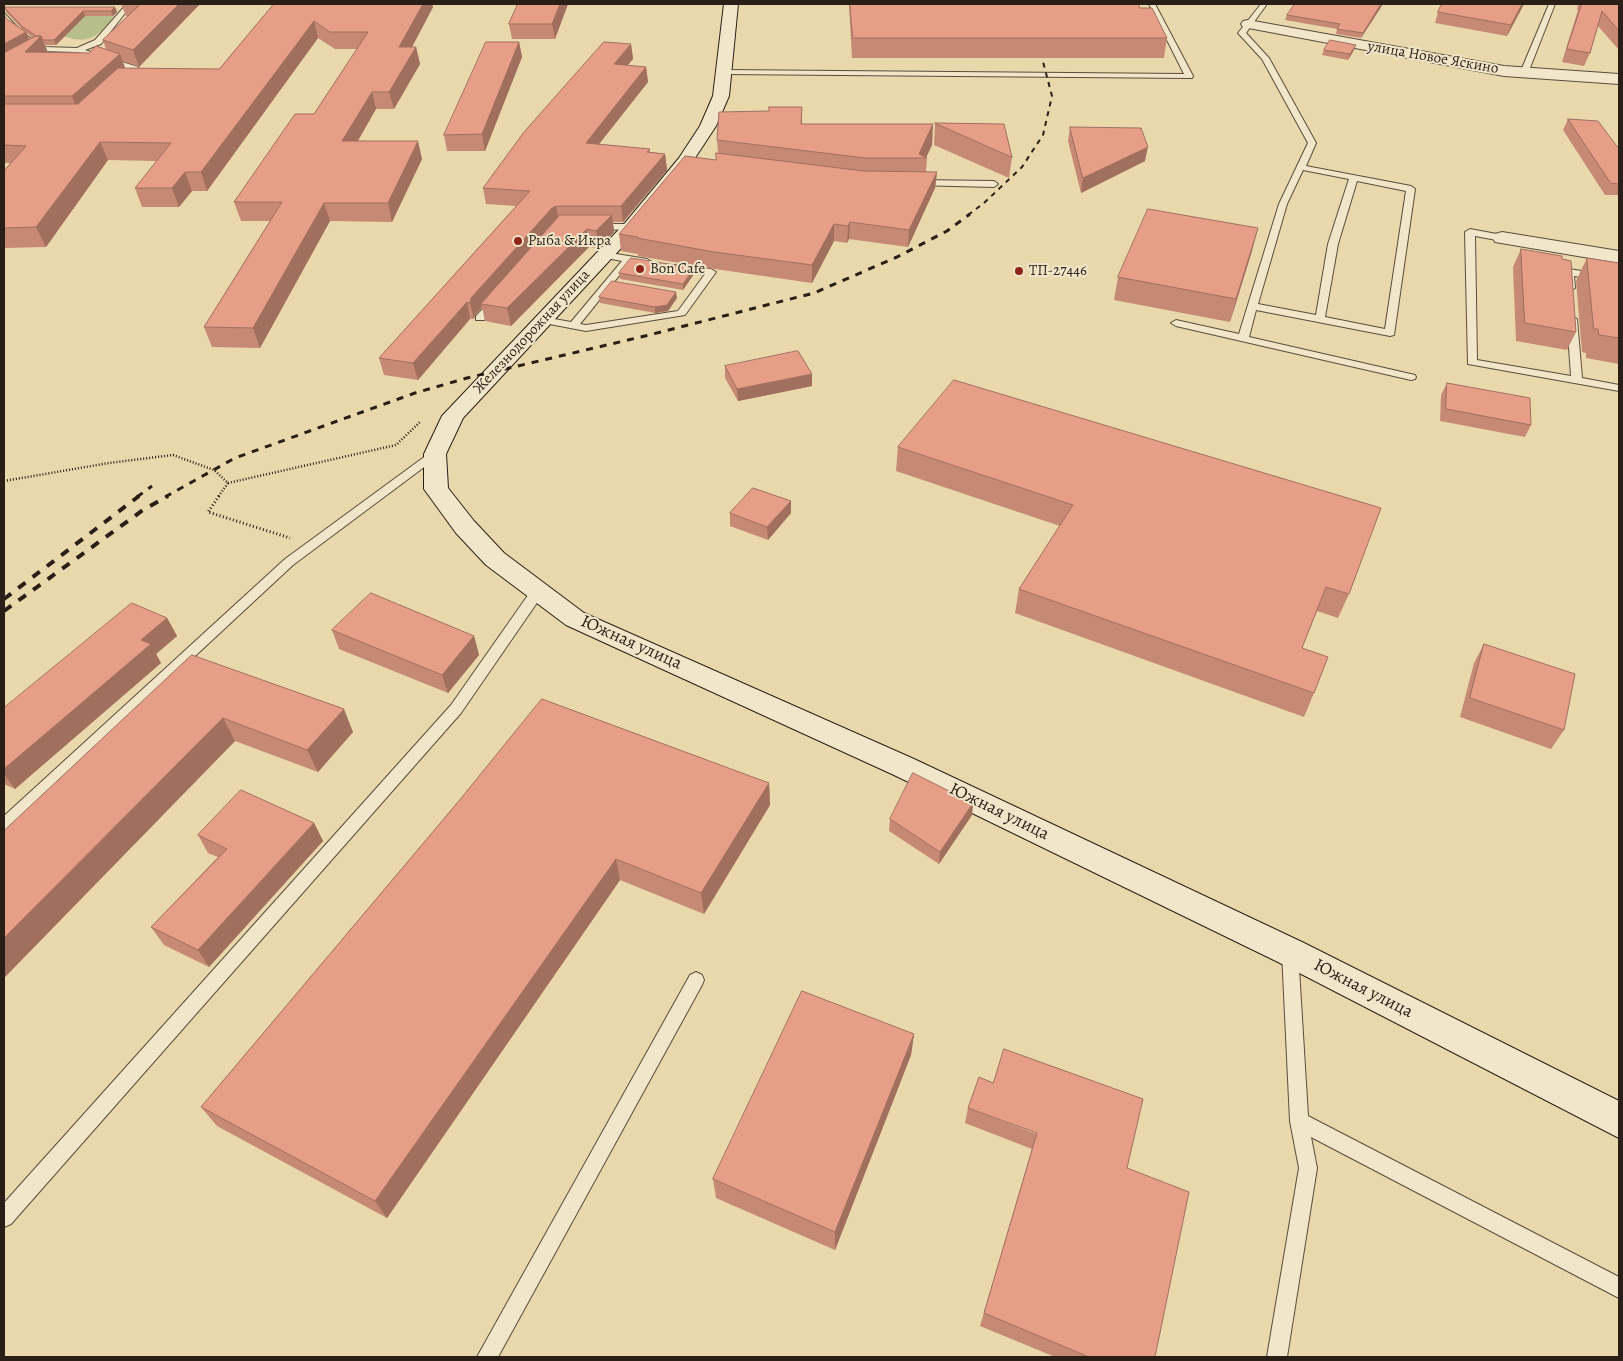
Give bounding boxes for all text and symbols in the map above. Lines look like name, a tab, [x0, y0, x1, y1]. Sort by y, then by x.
street label: улица Новое Яскино	[1366, 38, 1500, 78]
place label: Рыба & Икра	[528, 232, 611, 250]
marker: Рыба & Икра	[512, 235, 524, 247]
place label: Bon Cafe	[650, 260, 705, 278]
place label: ТП-27446	[1029, 262, 1087, 280]
marker: Bon Cafe	[634, 263, 646, 275]
marker: ТП-27446	[1013, 265, 1025, 277]
street label: Железнодорожная улица	[470, 266, 594, 398]
street label: Южная улица	[577, 611, 685, 675]
street label: Южная улица	[945, 779, 1053, 845]
street label: Южная улица	[1310, 955, 1416, 1023]

